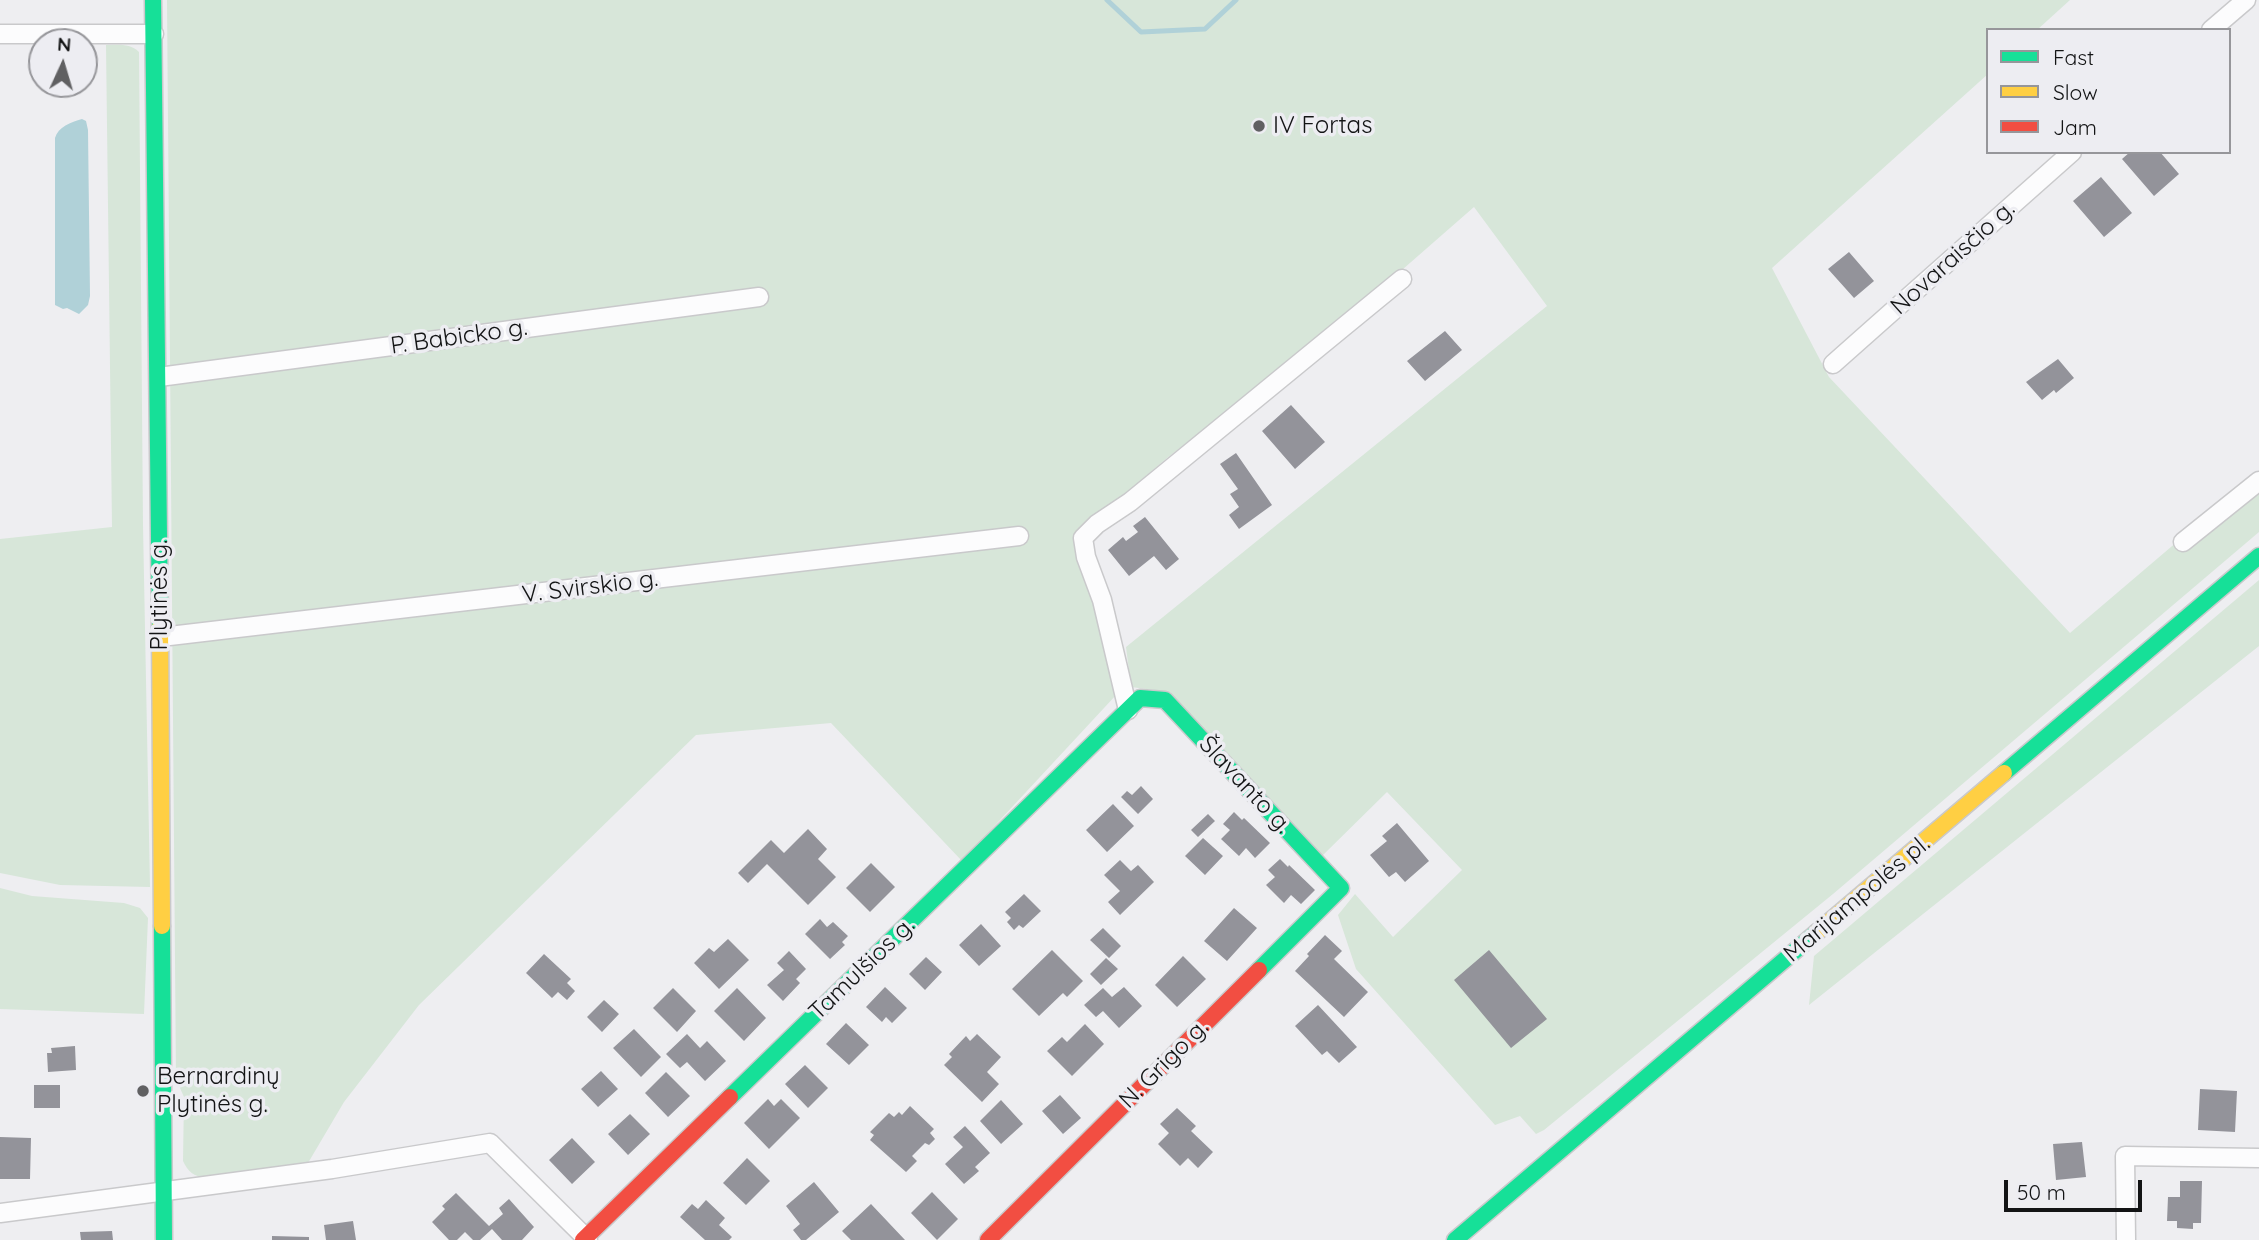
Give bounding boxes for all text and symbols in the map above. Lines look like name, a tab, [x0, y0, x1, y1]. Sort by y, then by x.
north arrow	[28, 28, 98, 98]
legend	[1986, 28, 2231, 154]
text: N	[57, 32, 72, 57]
text: Fast	[2053, 44, 2094, 70]
text: Slow	[2053, 79, 2098, 105]
place label: IV Fortas	[1273, 112, 1372, 140]
text: Jam	[2053, 114, 2097, 140]
marker: IV Fortas	[1251, 118, 1267, 134]
street label: Novaraisčio g.	[1885, 195, 2021, 321]
street label: P. Babicko g.	[389, 313, 529, 361]
street label: Plytinės g.	[146, 540, 174, 650]
street label: V. Svirskio g.	[520, 564, 660, 610]
street label: Šlavanto g.	[1193, 730, 1297, 840]
street label: Marijampolės pl.	[1778, 830, 1936, 968]
street label: Tamulšios g.	[803, 912, 921, 1026]
street label: N. Grigo g.	[1113, 1013, 1215, 1115]
place label: Bernardinų Plytinės g.	[157, 1063, 280, 1119]
marker: Bernardinų Plytinės g.	[135, 1083, 151, 1099]
scale bar	[2007, 1166, 2145, 1210]
text: 50 m	[2017, 1179, 2066, 1205]

